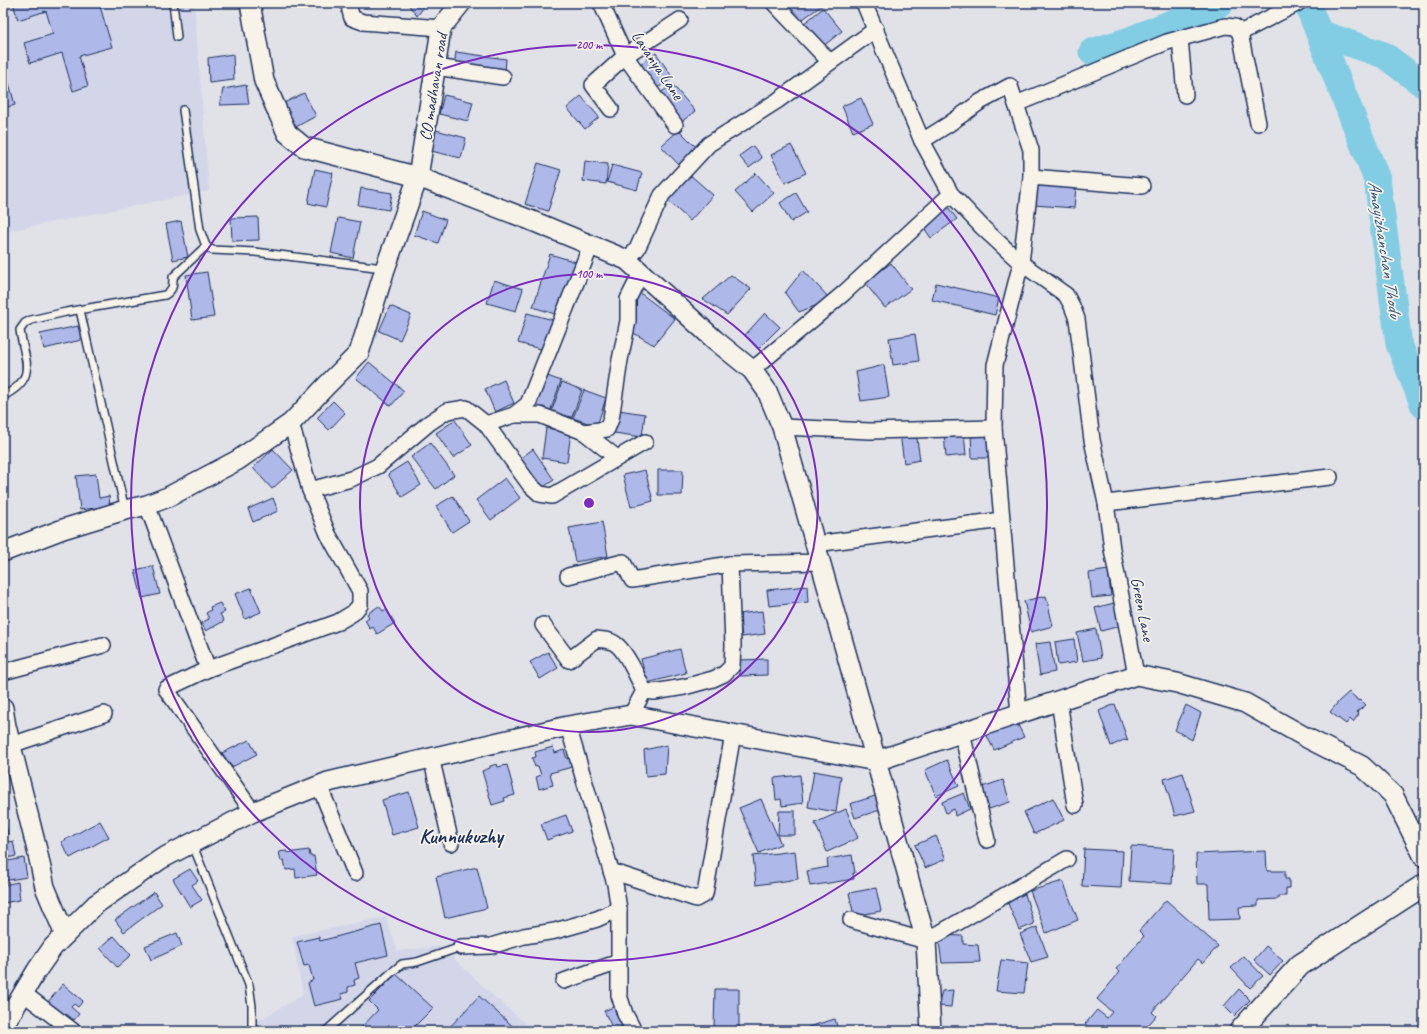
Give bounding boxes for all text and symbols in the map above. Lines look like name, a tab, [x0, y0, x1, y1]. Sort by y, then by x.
street label: Lavanya Lane	[627, 27, 689, 105]
street label: CO madhavan road	[415, 30, 453, 142]
text: 200 m	[576, 37, 603, 53]
water label: Amayizhanchan Thodu	[1363, 179, 1407, 321]
text: 100 m	[576, 266, 603, 282]
centre of rings	[582, 496, 596, 510]
street label: Green Lane	[1126, 575, 1159, 644]
district label: Kunnukuzhy	[419, 823, 506, 849]

